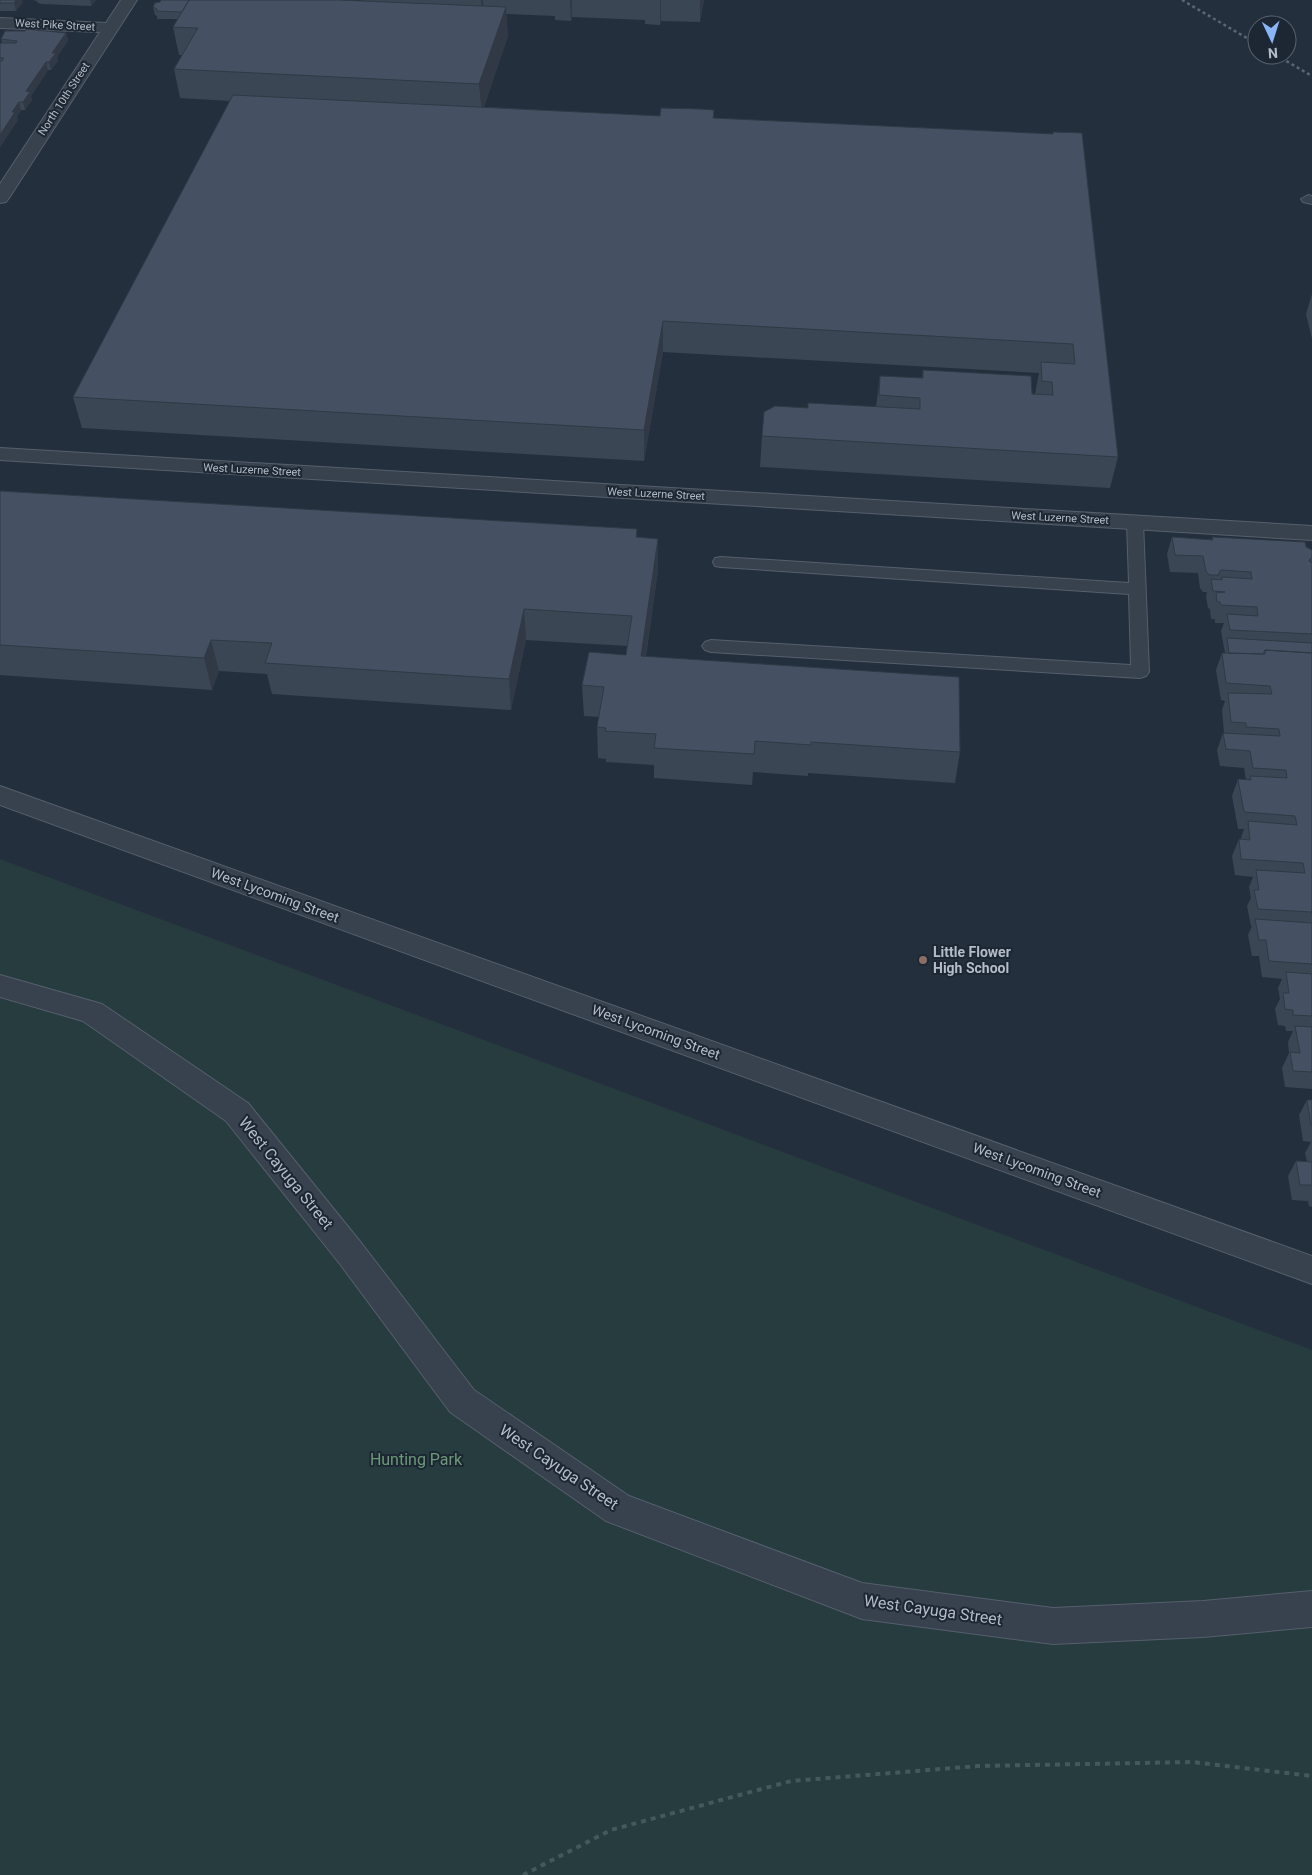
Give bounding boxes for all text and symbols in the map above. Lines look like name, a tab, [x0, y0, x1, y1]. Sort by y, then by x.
north arrow	[1247, 15, 1297, 65]
street label: West Pike Street	[15, 16, 96, 34]
text: N	[1267, 45, 1278, 61]
street label: North 10th Street	[36, 60, 93, 138]
street label: West Luzerne Street	[203, 461, 302, 479]
street label: West Luzerne Street	[607, 485, 706, 503]
street label: West Luzerne Street	[1011, 509, 1110, 527]
street label: West Lycoming Street	[209, 864, 342, 926]
place label: Little Flower High School	[933, 944, 1011, 976]
marker: Little Flower High School	[917, 954, 929, 966]
street label: West Lycoming Street	[590, 1001, 723, 1063]
street label: West Cayuga Street	[235, 1113, 337, 1233]
street label: West Lycoming Street	[971, 1139, 1104, 1201]
street label: West Cayuga Street	[496, 1420, 622, 1514]
park label: Hunting Park	[370, 1450, 463, 1469]
street label: West Cayuga Street	[863, 1591, 1003, 1629]

